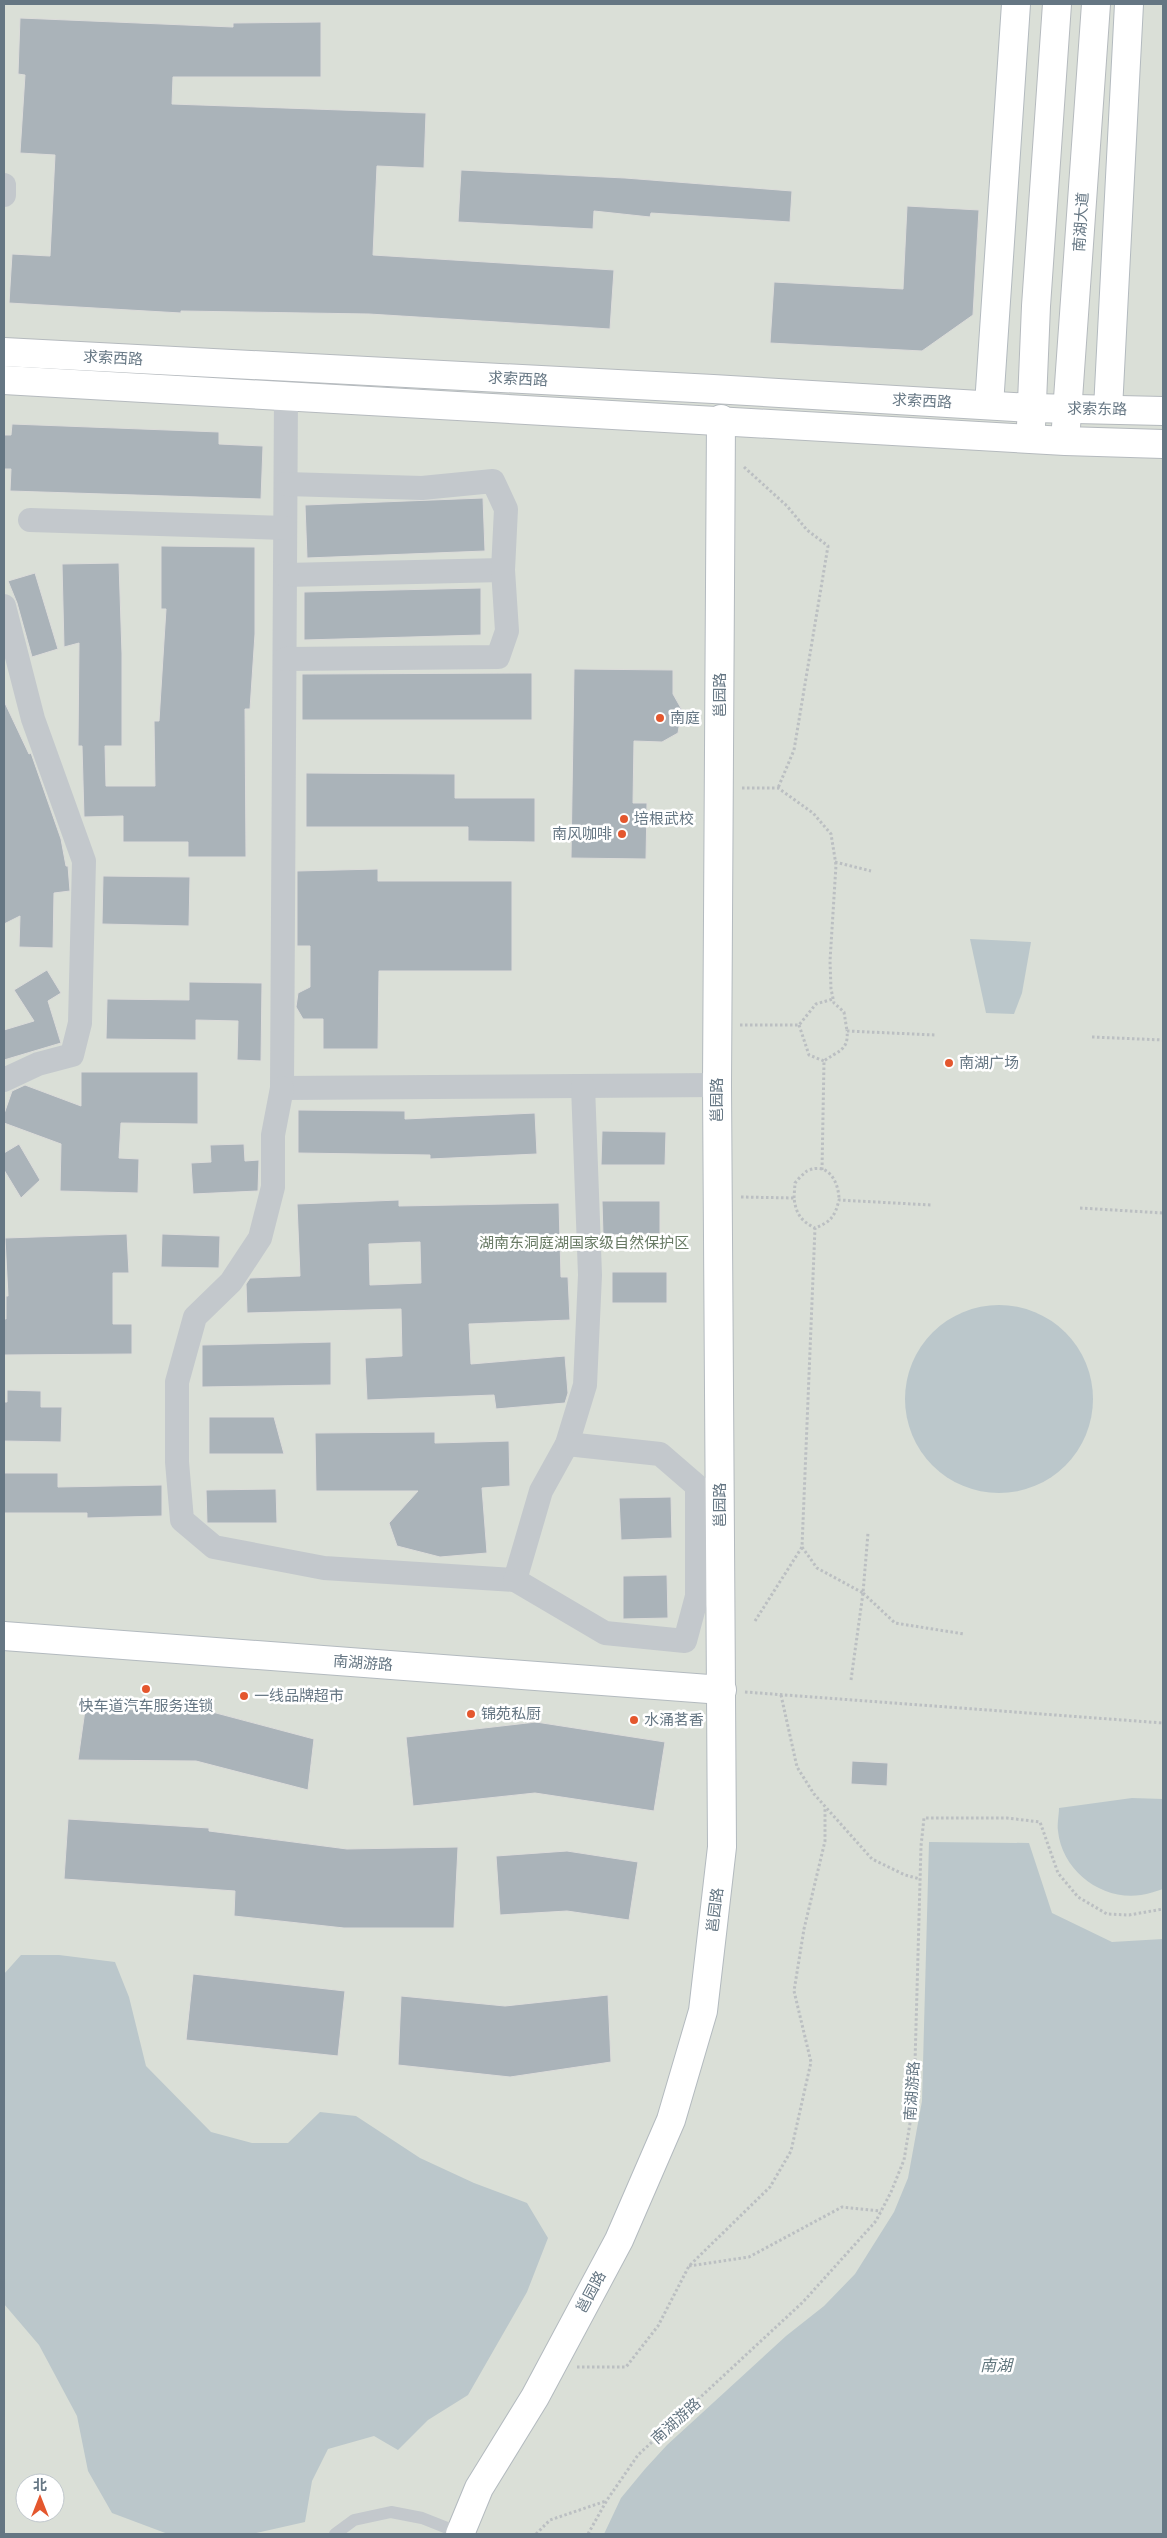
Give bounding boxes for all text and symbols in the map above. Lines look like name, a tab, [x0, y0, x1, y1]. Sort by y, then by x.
street label: 南湖大道	[1071, 192, 1091, 252]
street label: 求索西路	[83, 348, 143, 368]
street label: 求索西路	[488, 369, 548, 389]
street label: 求索西路	[892, 391, 952, 411]
street label: 求索东路	[1067, 400, 1127, 418]
street label: 邕园路	[712, 672, 728, 718]
place label: 南庭	[670, 710, 700, 726]
marker: 南庭	[654, 712, 666, 724]
place label: 培根武校	[634, 810, 694, 827]
marker: 培根武校	[618, 813, 630, 825]
place label: 南风咖啡	[552, 826, 612, 842]
marker: 南风咖啡	[616, 828, 628, 840]
place label: 南湖广场	[959, 1055, 1019, 1071]
marker: 南湖广场	[943, 1057, 955, 1069]
street label: 邕园路	[709, 1077, 725, 1123]
park label: 湖南东洞庭湖国家级自然保护区	[479, 1234, 689, 1251]
street label: 邕园路	[712, 1482, 728, 1528]
street label: 南湖游路	[333, 1653, 393, 1673]
marker: 快车道汽车服务连锁	[140, 1683, 152, 1695]
place label: 一线品牌超市	[254, 1687, 344, 1704]
marker: 一线品牌超市	[238, 1690, 250, 1702]
place label: 快车道汽车服务连锁	[78, 1698, 214, 1714]
place label: 锦苑私厨	[481, 1706, 541, 1722]
marker: 锦苑私厨	[465, 1708, 477, 1720]
place label: 水涌茗香	[644, 1712, 704, 1728]
marker: 水涌茗香	[628, 1714, 640, 1726]
street label: 邕园路	[704, 1887, 726, 1933]
street label: 南湖游路	[902, 2061, 922, 2121]
street label: 邕园路	[573, 2268, 609, 2316]
water label: 南湖	[980, 2357, 1015, 2374]
street label: 南湖游路	[648, 2395, 704, 2447]
north arrow	[15, 2473, 65, 2523]
text: 北	[33, 2478, 47, 2493]

